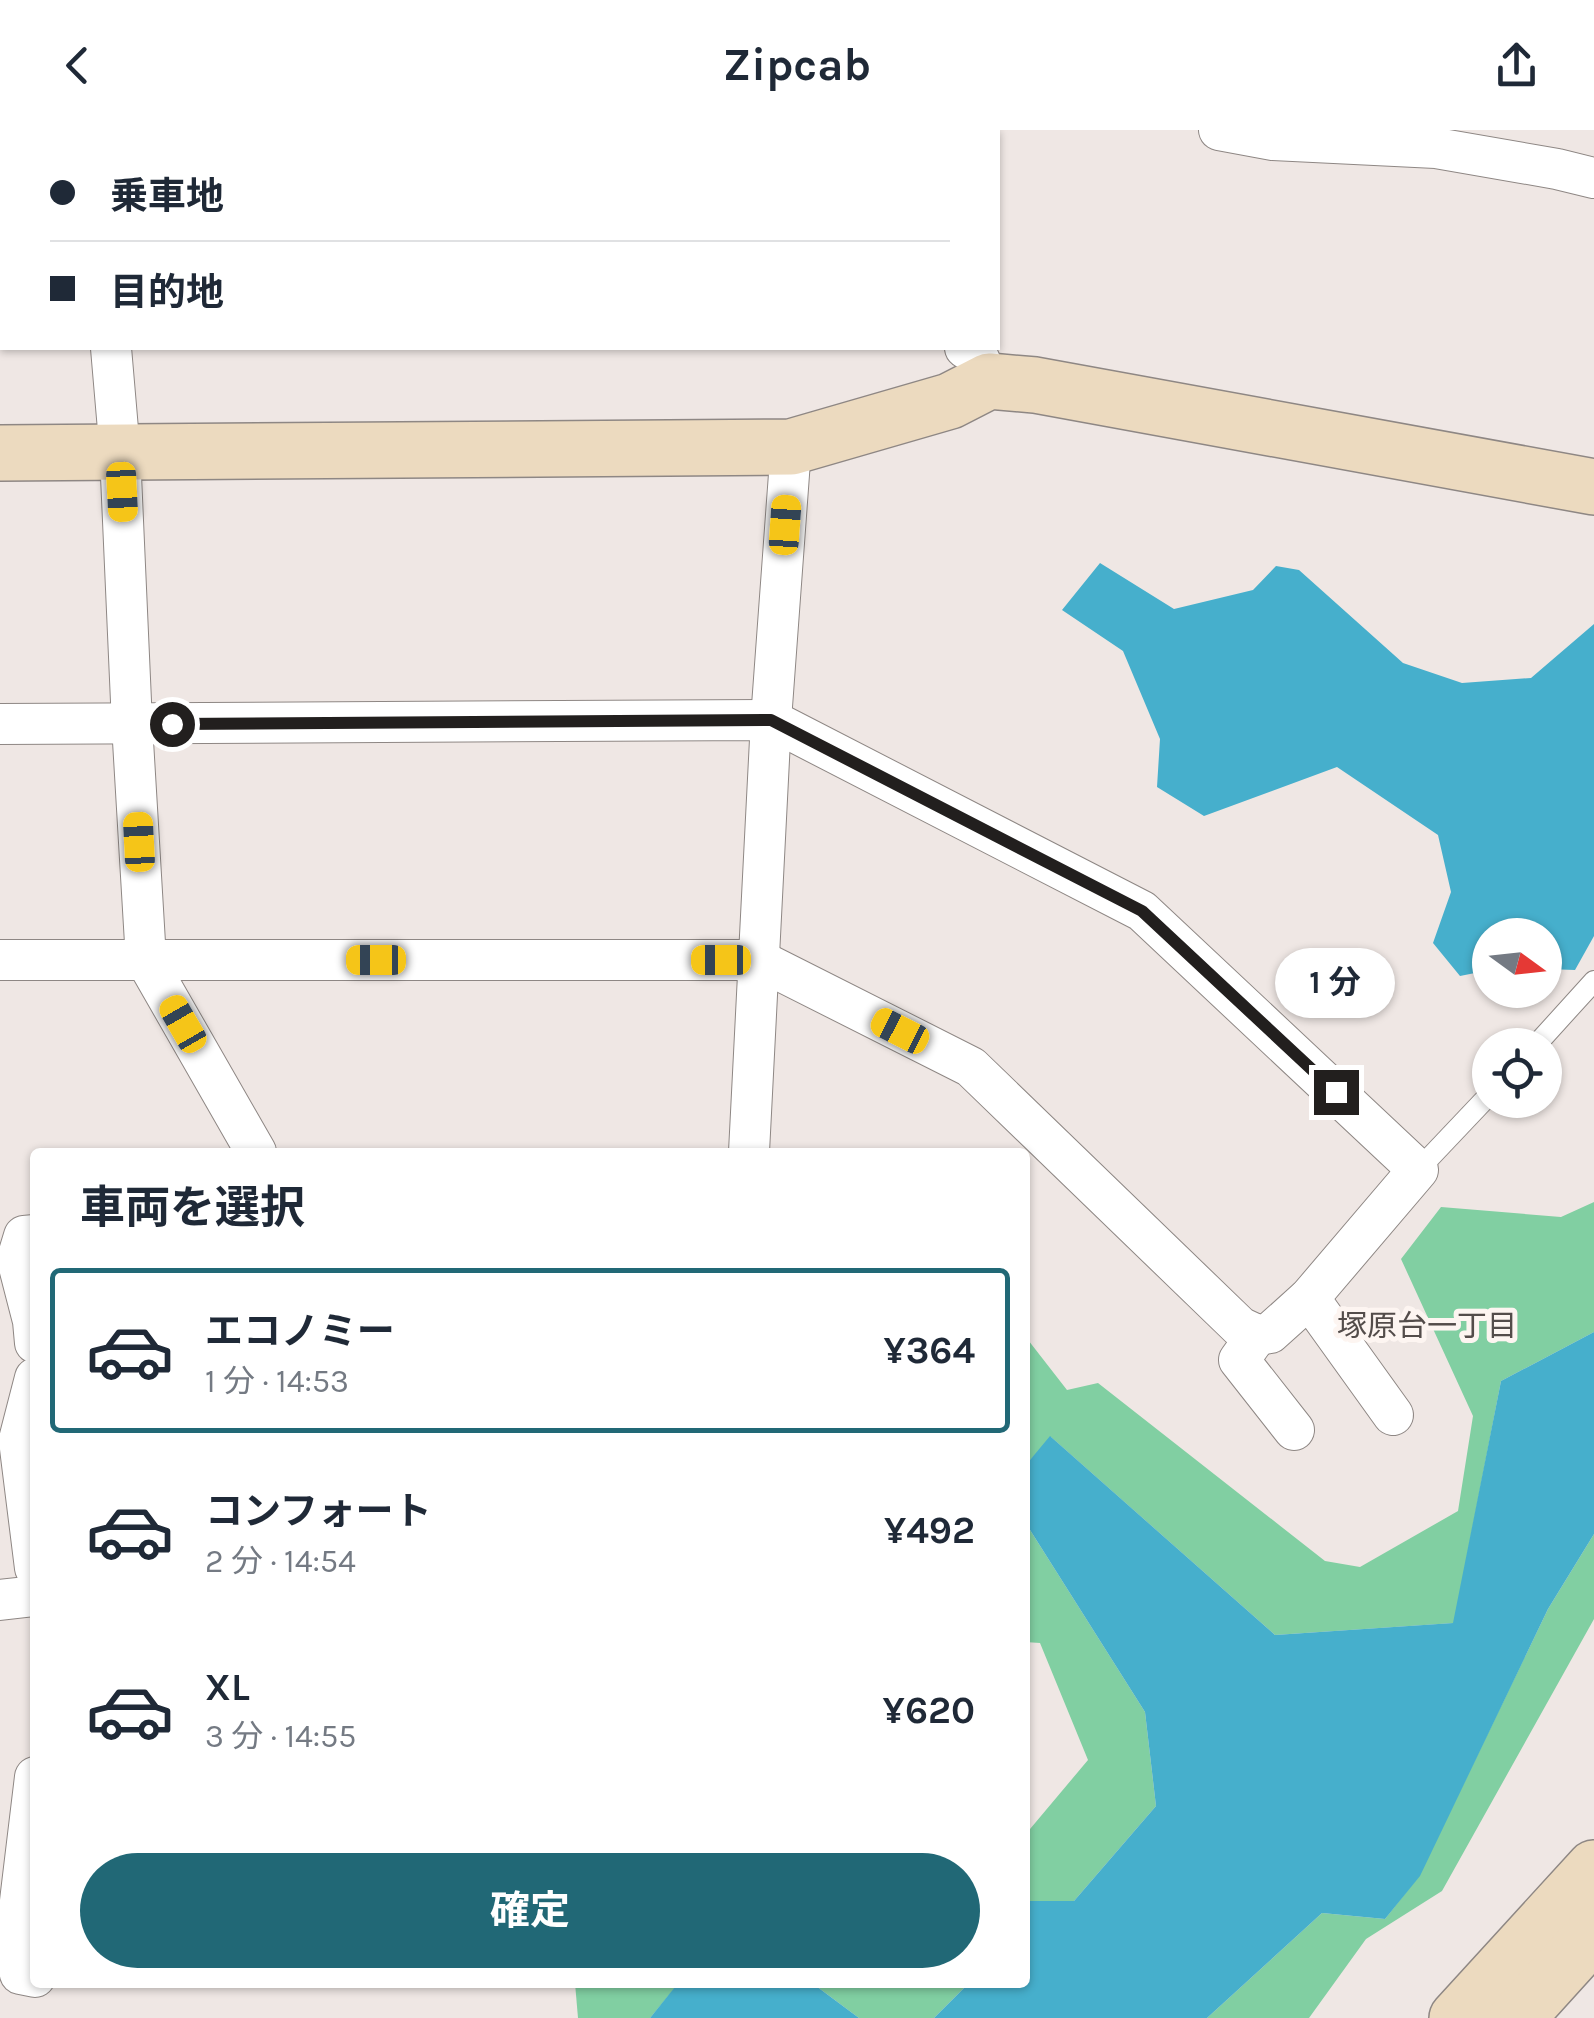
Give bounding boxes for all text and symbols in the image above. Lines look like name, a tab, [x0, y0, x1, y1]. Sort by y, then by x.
icon: back	[50, 38, 105, 93]
icon: share	[1489, 38, 1544, 93]
text: Zipcab	[723, 39, 871, 91]
text: 乗車地	[110, 174, 224, 219]
text: 目的地	[110, 270, 224, 315]
car	[105, 461, 139, 523]
car	[768, 494, 802, 556]
route start	[150, 702, 195, 747]
car	[122, 811, 156, 873]
north arrow	[1472, 918, 1562, 1008]
map controls	[1472, 918, 1562, 1118]
car	[346, 945, 406, 975]
car	[691, 945, 751, 975]
callout: 1 分	[1276, 947, 1396, 1017]
text: 1 分	[1309, 964, 1361, 1001]
car	[155, 991, 211, 1057]
car	[866, 1004, 934, 1058]
button: locate	[1472, 1028, 1562, 1118]
route end	[1314, 1070, 1359, 1115]
text: 車両を選択	[80, 1182, 305, 1234]
icon: car	[85, 1306, 175, 1396]
district label: 塚原台一丁目	[1337, 1308, 1517, 1344]
text: エコノミー	[205, 1309, 395, 1354]
text: ¥364	[883, 1328, 975, 1373]
text: 1 分 · 14:53	[205, 1363, 349, 1400]
icon: car	[85, 1486, 175, 1576]
text: コンフォート	[205, 1489, 432, 1534]
text: ¥492	[884, 1508, 975, 1553]
text: 2 分 · 14:54	[205, 1543, 356, 1580]
text: XL	[205, 1665, 250, 1710]
icon: car	[85, 1666, 175, 1756]
text: ¥620	[883, 1688, 975, 1733]
text: 3 分 · 14:55	[205, 1718, 356, 1755]
button: 確定	[80, 1853, 980, 1968]

